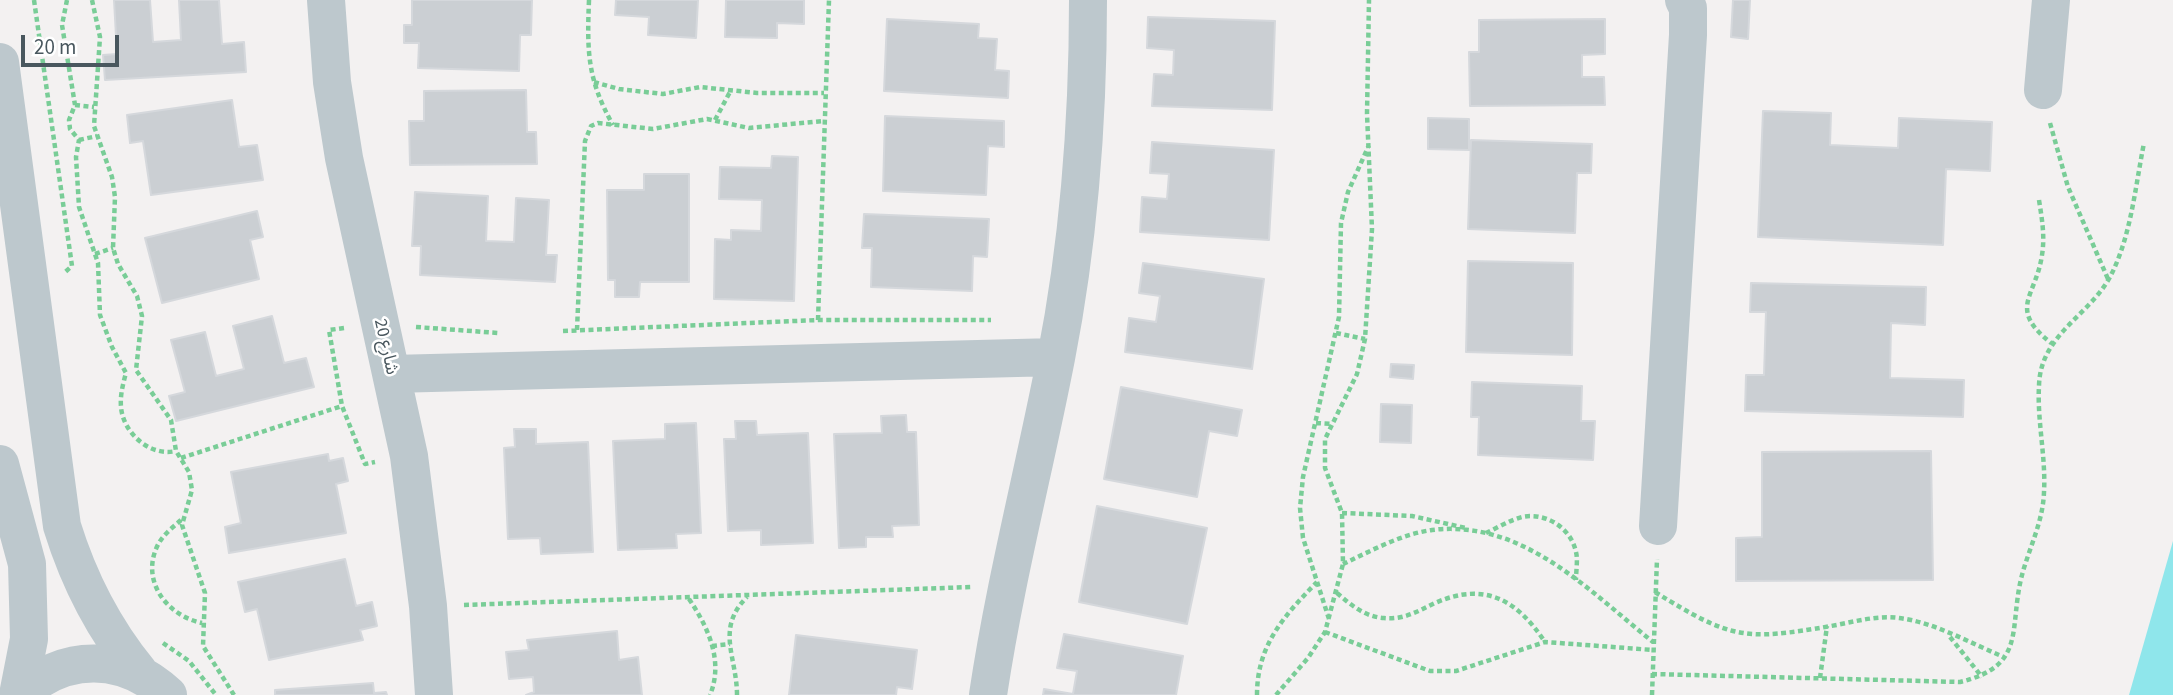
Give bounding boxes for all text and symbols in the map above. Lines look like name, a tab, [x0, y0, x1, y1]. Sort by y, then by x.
scale bar	[24, 21, 122, 65]
text: 20 m	[34, 32, 76, 62]
street label: شارع 20	[368, 317, 402, 377]

